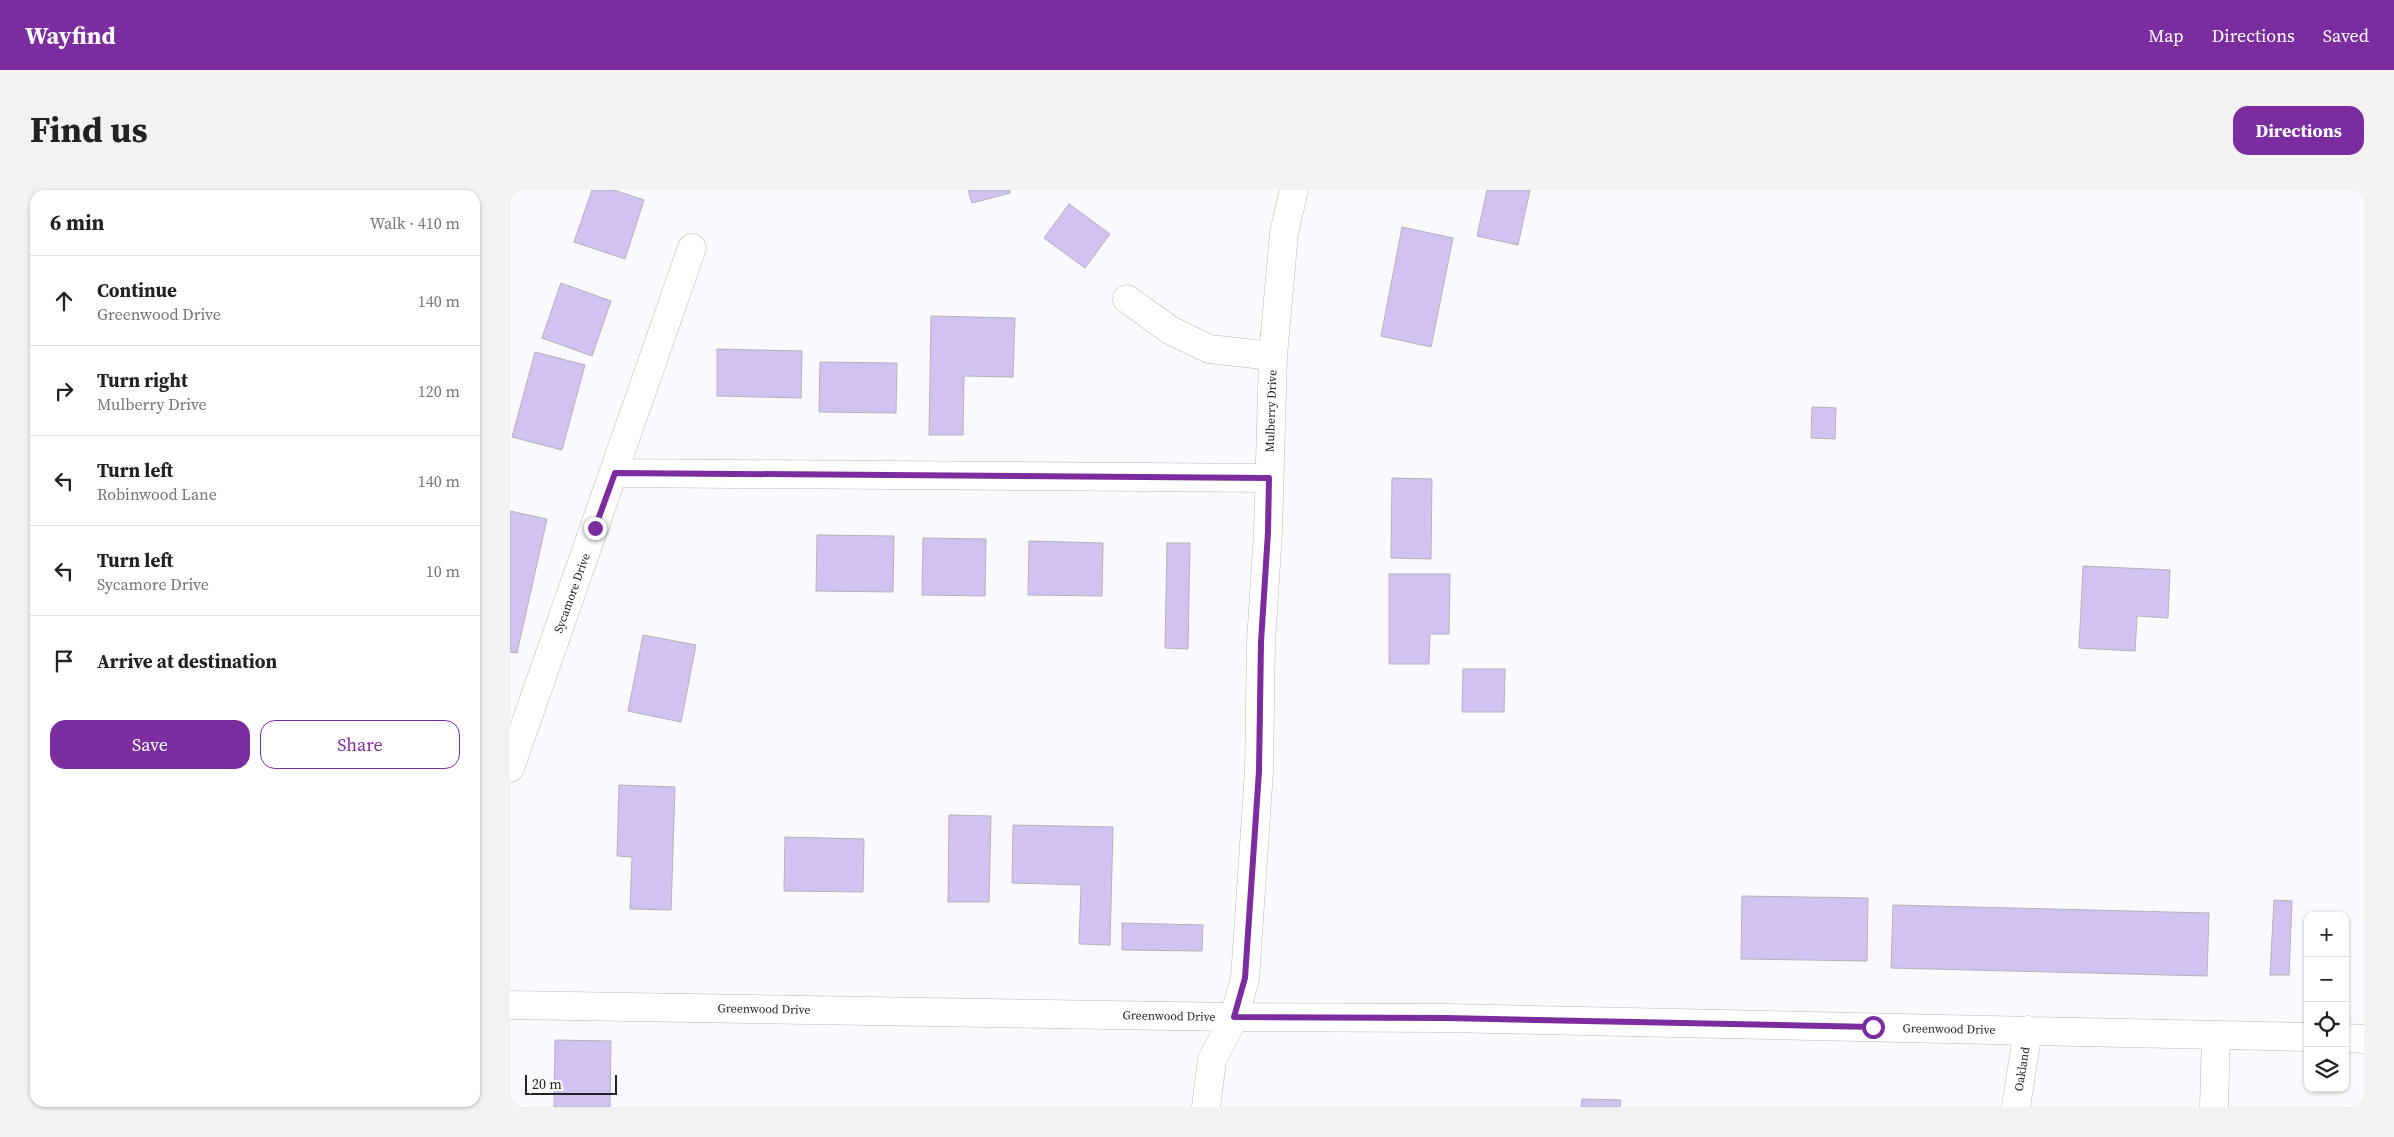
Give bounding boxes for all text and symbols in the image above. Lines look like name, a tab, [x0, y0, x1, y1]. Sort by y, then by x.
text: Wayfind	[25, 19, 116, 52]
text: Map	[2148, 23, 2184, 48]
text: Directions	[2212, 23, 2295, 48]
text: Saved	[2323, 23, 2369, 48]
text: Find us	[30, 106, 148, 154]
button: Directions	[2233, 106, 2364, 155]
text: 6 min	[50, 208, 105, 237]
text: Walk · 410 m	[370, 212, 460, 234]
text: Continue	[97, 277, 177, 303]
icon: ahead	[50, 287, 78, 315]
text: 140 m	[418, 290, 460, 312]
text: Greenwood Drive	[97, 303, 221, 325]
text: Turn right	[97, 367, 188, 393]
street label: Mulberry Drive	[1262, 370, 1280, 452]
icon: right	[50, 377, 78, 405]
text: 120 m	[418, 380, 460, 402]
text: Mulberry Drive	[97, 393, 207, 415]
text: Turn left	[97, 457, 173, 483]
icon: left	[50, 467, 78, 495]
text: 140 m	[418, 470, 460, 492]
text: Robinwood Lane	[97, 483, 217, 505]
route end	[584, 517, 607, 540]
text: Turn left	[97, 547, 173, 573]
street label: Sycamore Drive	[550, 551, 594, 635]
icon: left	[50, 557, 78, 585]
text: 10 m	[426, 560, 460, 582]
text: Sycamore Drive	[97, 573, 209, 595]
icon: arrive	[50, 647, 78, 675]
text: Arrive at destination	[97, 648, 277, 674]
button: Save	[50, 720, 250, 769]
button: Share	[260, 720, 460, 769]
map controls	[2304, 912, 2349, 1092]
button: +	[2304, 912, 2349, 957]
button: −	[2304, 957, 2349, 1002]
street label: Greenwood Drive	[717, 1000, 811, 1018]
button: locate	[2304, 1002, 2349, 1047]
street label: Greenwood Drive	[1122, 1007, 1216, 1025]
route start	[1862, 1016, 1885, 1039]
street label: Greenwood Drive	[1902, 1020, 1996, 1038]
street label: Oakland	[2011, 1045, 2033, 1092]
button: layers	[2304, 1047, 2349, 1092]
scale bar	[525, 1072, 618, 1095]
text: 20 m	[532, 1074, 562, 1094]

